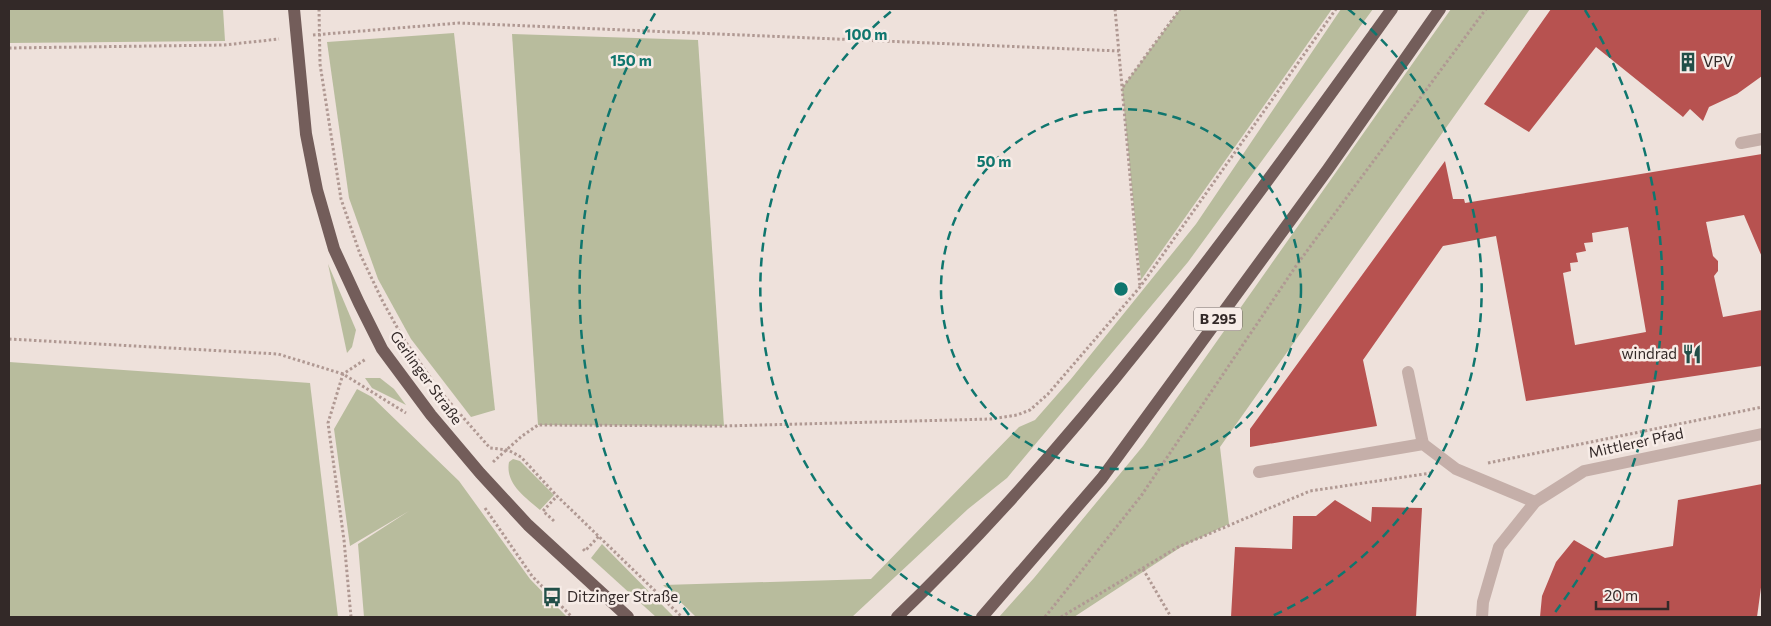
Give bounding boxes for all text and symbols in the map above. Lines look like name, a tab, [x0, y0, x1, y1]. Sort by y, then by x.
text: 100 m	[845, 25, 887, 43]
text: 150 m	[610, 51, 652, 69]
building icon: VPV	[1677, 51, 1699, 73]
place label: VPV	[1703, 52, 1733, 70]
text: 50 m	[977, 152, 1011, 170]
centre of rings	[1112, 280, 1130, 298]
road number: B 295	[1194, 308, 1242, 330]
street label: Gerlinger Straße	[387, 327, 467, 428]
restaurant icon: windrad	[1681, 343, 1703, 365]
place label: windrad	[1622, 344, 1677, 362]
street label: Mittlerer Pfad	[1587, 423, 1685, 461]
scale bar	[1596, 578, 1668, 610]
bus stop icon: Ditzinger Straße	[541, 586, 563, 608]
text: 20 m	[1604, 586, 1638, 604]
place label: Ditzinger Straße	[567, 587, 678, 605]

